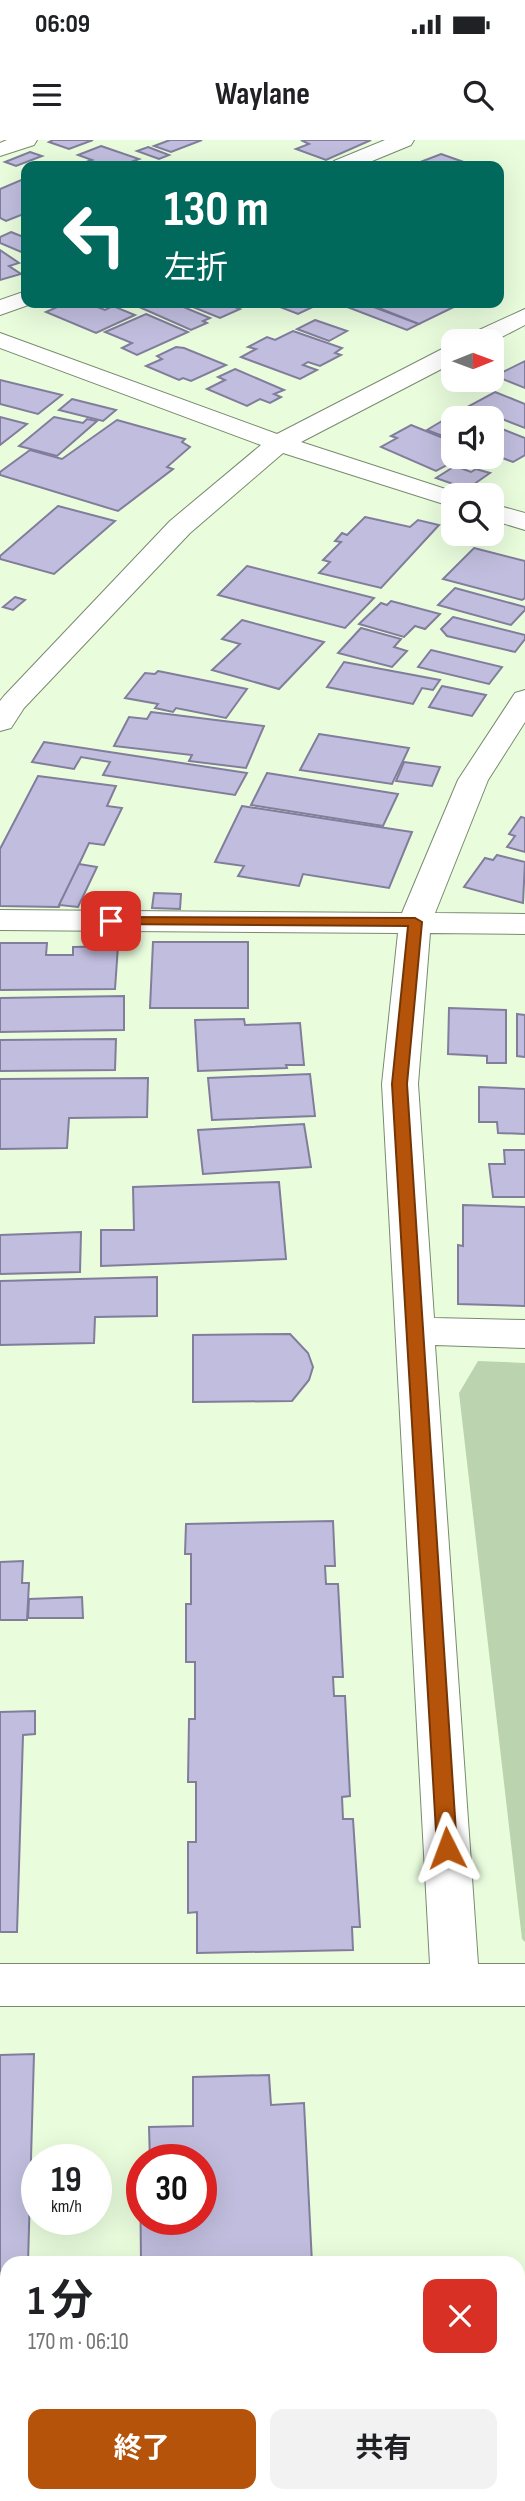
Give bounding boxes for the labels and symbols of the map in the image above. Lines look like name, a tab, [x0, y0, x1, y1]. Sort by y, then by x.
north arrow	[441, 329, 504, 392]
pin	[81, 891, 141, 951]
position arrow	[410, 1811, 484, 1885]
speed limit sign: 30	[126, 2144, 217, 2235]

